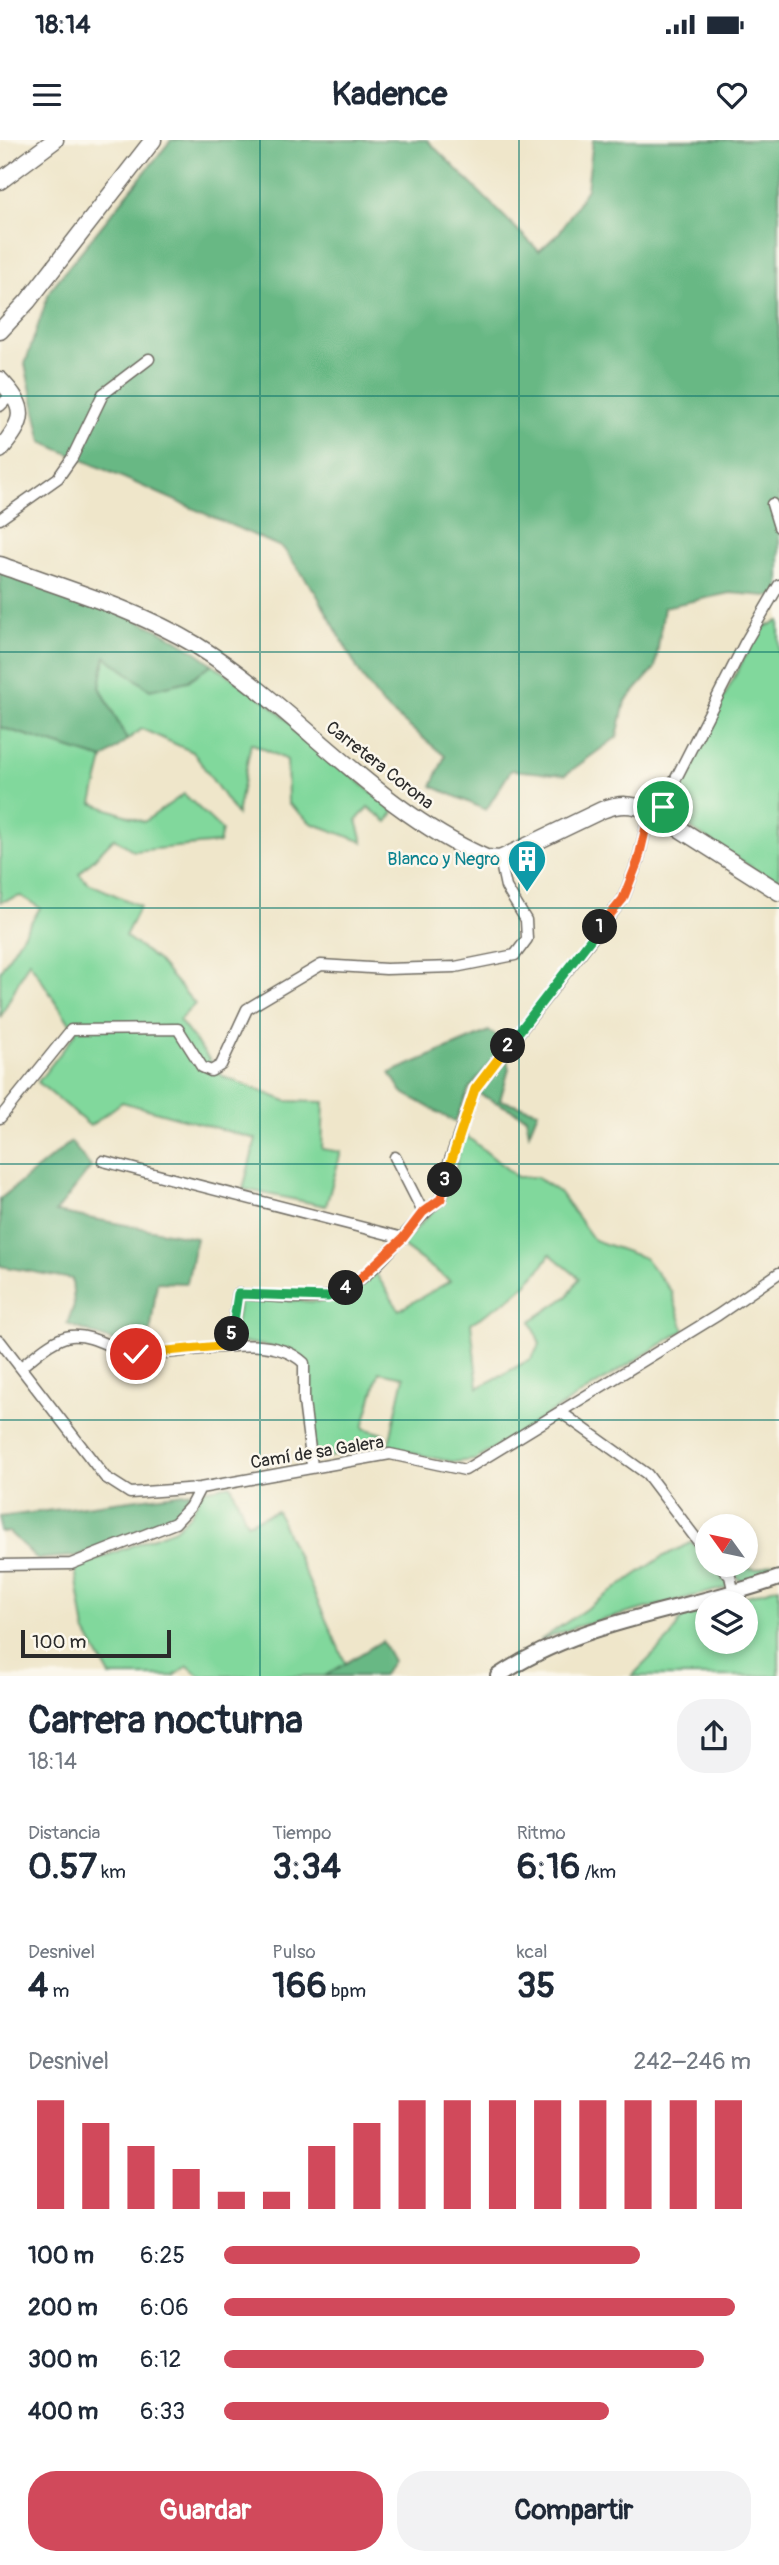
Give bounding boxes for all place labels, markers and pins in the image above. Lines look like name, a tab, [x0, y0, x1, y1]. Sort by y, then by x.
pin	[633, 777, 693, 837]
building icon: Blanco y Negro	[506, 838, 548, 893]
place label: Blanco y Negro	[387, 848, 500, 871]
pin: 1	[582, 910, 618, 944]
pin: 2	[490, 1028, 526, 1063]
pin: 3	[428, 1163, 462, 1198]
pin: 4	[328, 1270, 364, 1306]
pin: 5	[215, 1316, 250, 1352]
pin	[106, 1324, 166, 1384]

